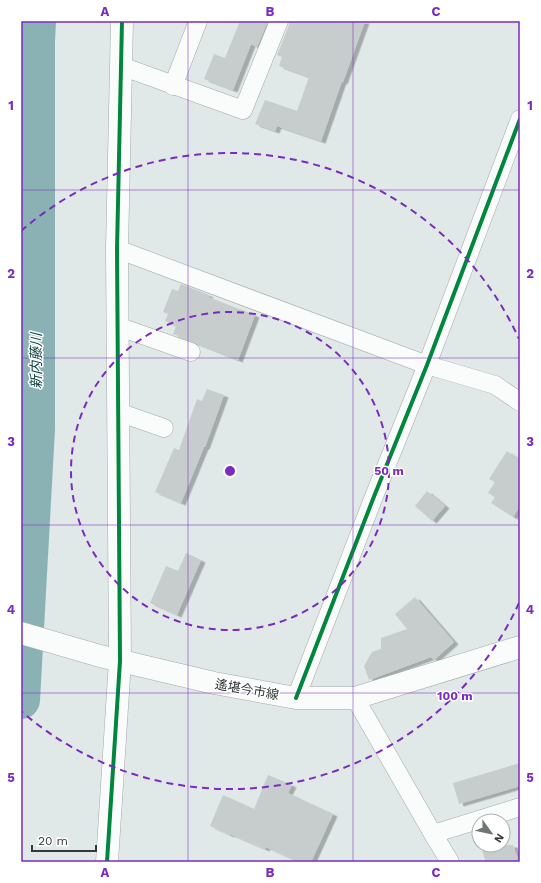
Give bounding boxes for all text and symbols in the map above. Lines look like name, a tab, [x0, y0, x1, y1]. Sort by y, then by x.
text: A	[101, 4, 110, 19]
text: B	[266, 4, 275, 19]
text: C	[432, 4, 441, 19]
text: 1	[8, 98, 14, 113]
text: 1	[527, 98, 533, 113]
text: 2	[7, 266, 15, 281]
text: 2	[526, 266, 534, 281]
water label: 新内藤川	[28, 331, 44, 389]
text: 3	[7, 434, 15, 449]
text: 3	[526, 434, 534, 449]
centre of rings	[223, 464, 237, 478]
text: 50 m	[374, 464, 404, 478]
text: 4	[7, 602, 16, 617]
text: 4	[526, 602, 535, 617]
street label: 遙堪今市線	[214, 676, 280, 703]
text: 100 m	[437, 689, 473, 703]
text: 5	[7, 770, 15, 785]
text: 5	[526, 770, 534, 785]
north arrow	[471, 813, 511, 853]
scale bar	[32, 827, 96, 853]
text: N	[491, 831, 507, 845]
text: 20 m	[38, 834, 68, 848]
text: A	[101, 865, 110, 880]
text: B	[266, 865, 275, 880]
text: C	[432, 865, 441, 880]

